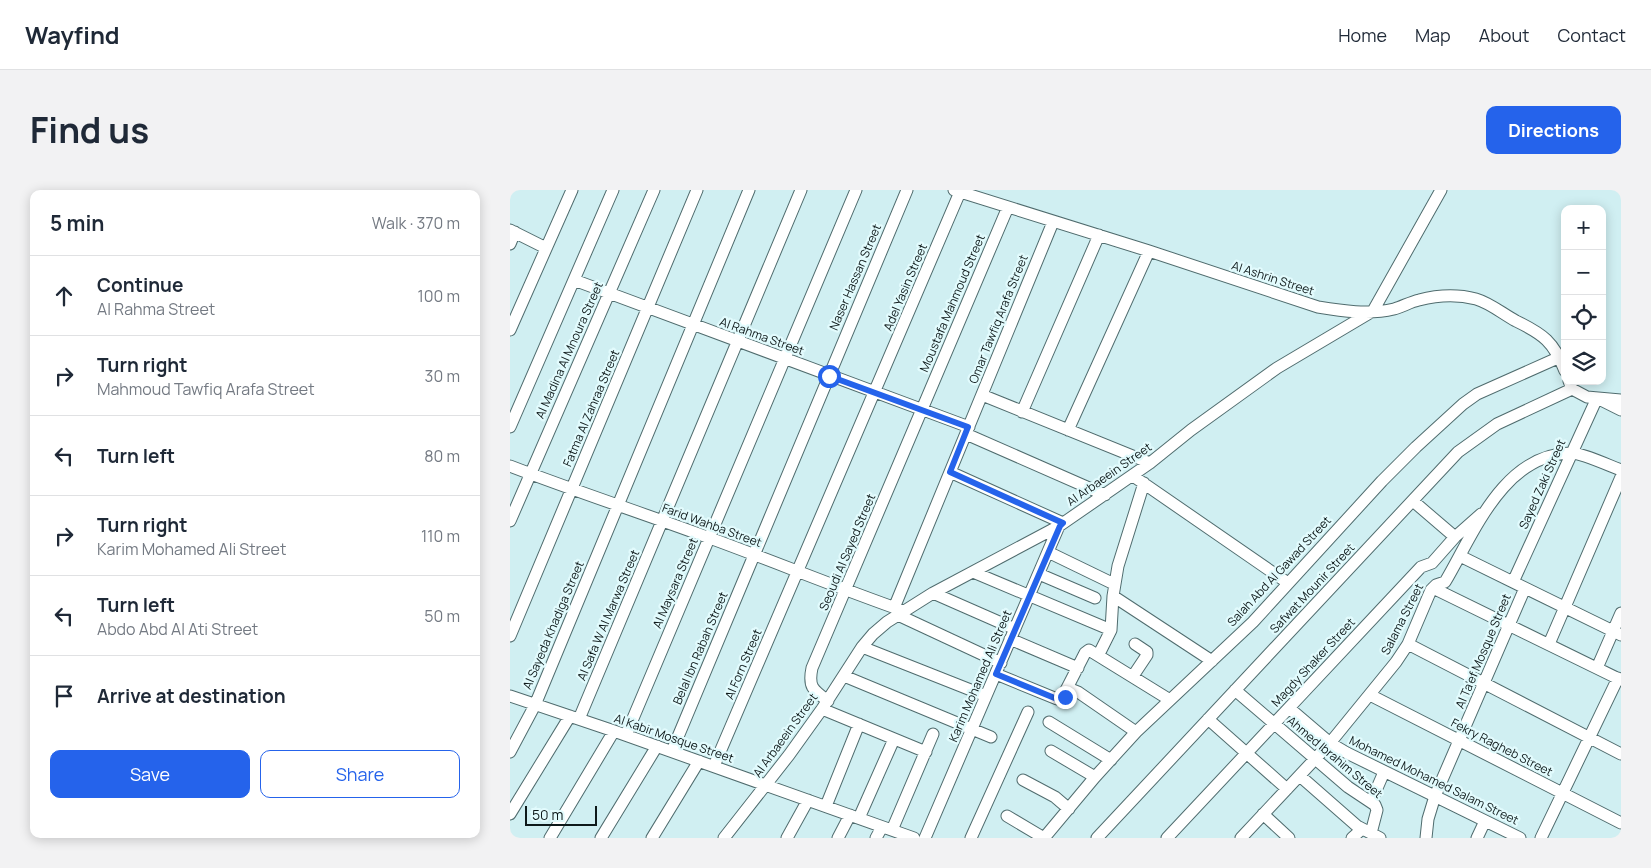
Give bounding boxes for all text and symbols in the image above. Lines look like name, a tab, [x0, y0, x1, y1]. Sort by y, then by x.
text: Wayfind	[25, 18, 120, 51]
text: Home	[1338, 23, 1387, 47]
text: Map	[1415, 23, 1451, 47]
text: About	[1479, 23, 1529, 47]
text: Contact	[1557, 23, 1626, 47]
text: Find us	[30, 106, 149, 154]
button: Directions	[1486, 106, 1621, 154]
map controls	[1561, 205, 1606, 385]
button: +	[1561, 205, 1606, 250]
text: 5 min	[50, 209, 104, 237]
text: Walk · 370 m	[372, 212, 460, 234]
street label: Naser Hassan Street	[825, 221, 885, 333]
street label: Moustafa Mahmoud Street	[915, 231, 989, 375]
street label: Adel Yasin Street	[879, 241, 931, 333]
button: −	[1561, 250, 1606, 295]
street label: Omar Tawfiq Arafa Street	[964, 252, 1032, 386]
street label: Al Ashrin Street	[1230, 257, 1317, 299]
text: Continue	[97, 272, 183, 298]
street label: Al Madina Al Mnoura Street	[531, 279, 607, 421]
icon: ahead	[50, 282, 78, 310]
text: 100 m	[417, 285, 460, 307]
button: locate	[1561, 295, 1606, 340]
text: Al Rahma Street	[97, 298, 215, 320]
street label: Al Rahma Street	[717, 313, 807, 359]
button: layers	[1561, 340, 1606, 385]
street label: Fatma Al Zahraa Street	[559, 347, 623, 469]
text: Turn right	[97, 352, 187, 378]
icon: right	[50, 362, 78, 390]
text: 30 m	[425, 365, 460, 387]
route start	[818, 365, 841, 388]
text: Mahmoud Tawfiq Arafa Street	[97, 378, 315, 400]
street label: Sayed Zaki Street	[1515, 436, 1570, 532]
street label: Al Arbaeein Street	[1063, 438, 1155, 510]
icon: left	[50, 442, 78, 470]
text: Turn left	[97, 443, 175, 469]
text: 80 m	[424, 445, 460, 467]
street label: Seoudi Al Sayed Street	[815, 491, 879, 613]
street label: Farid Wahba Street	[660, 499, 764, 551]
text: Turn right	[97, 512, 187, 538]
street label: Salah Abd Al Gawad Street	[1223, 512, 1335, 630]
icon: right	[50, 522, 78, 550]
text: 110 m	[421, 525, 460, 547]
street label: Al Maysara Street	[648, 535, 702, 631]
text: Karim Mohamed Ali Street	[97, 538, 286, 560]
street label: Safwat Mounir Street	[1266, 539, 1358, 637]
street label: Al Safa W Al Marwa Street	[573, 547, 643, 683]
street label: Al Sayeda Khadiga Street	[518, 558, 588, 692]
street label: Salama Street	[1377, 580, 1427, 658]
street label: Belal Ibn Rabah Street	[668, 589, 732, 707]
street label: Al Ta'ef Mosque Street	[1451, 591, 1515, 711]
text: Turn left	[97, 592, 175, 618]
icon: left	[50, 602, 78, 630]
text: 50 m	[424, 605, 460, 627]
street label: Karim Mohamed Ali Street	[944, 607, 1016, 745]
street label: Magdy Shaker Street	[1267, 614, 1359, 710]
text: Abdo Abd Al Ati Street	[97, 618, 258, 640]
street label: Al Forn Street	[721, 626, 766, 702]
icon: arrive	[50, 682, 78, 710]
text: Arrive at destination	[97, 683, 286, 709]
route end	[1054, 686, 1077, 709]
street label: Al Arbaeein Street	[749, 689, 821, 780]
street label: Al Kabir Mosque Street	[612, 710, 736, 767]
street label: Ahmed Ibrahim Street	[1284, 712, 1386, 802]
street label: Fekry Ragheb Street	[1448, 714, 1556, 780]
street label: Mohamed Mohamed Salam Street	[1346, 731, 1522, 829]
button: Save	[50, 750, 250, 798]
button: Share	[260, 750, 460, 798]
scale bar	[525, 803, 598, 826]
text: 50 m	[532, 805, 563, 824]

